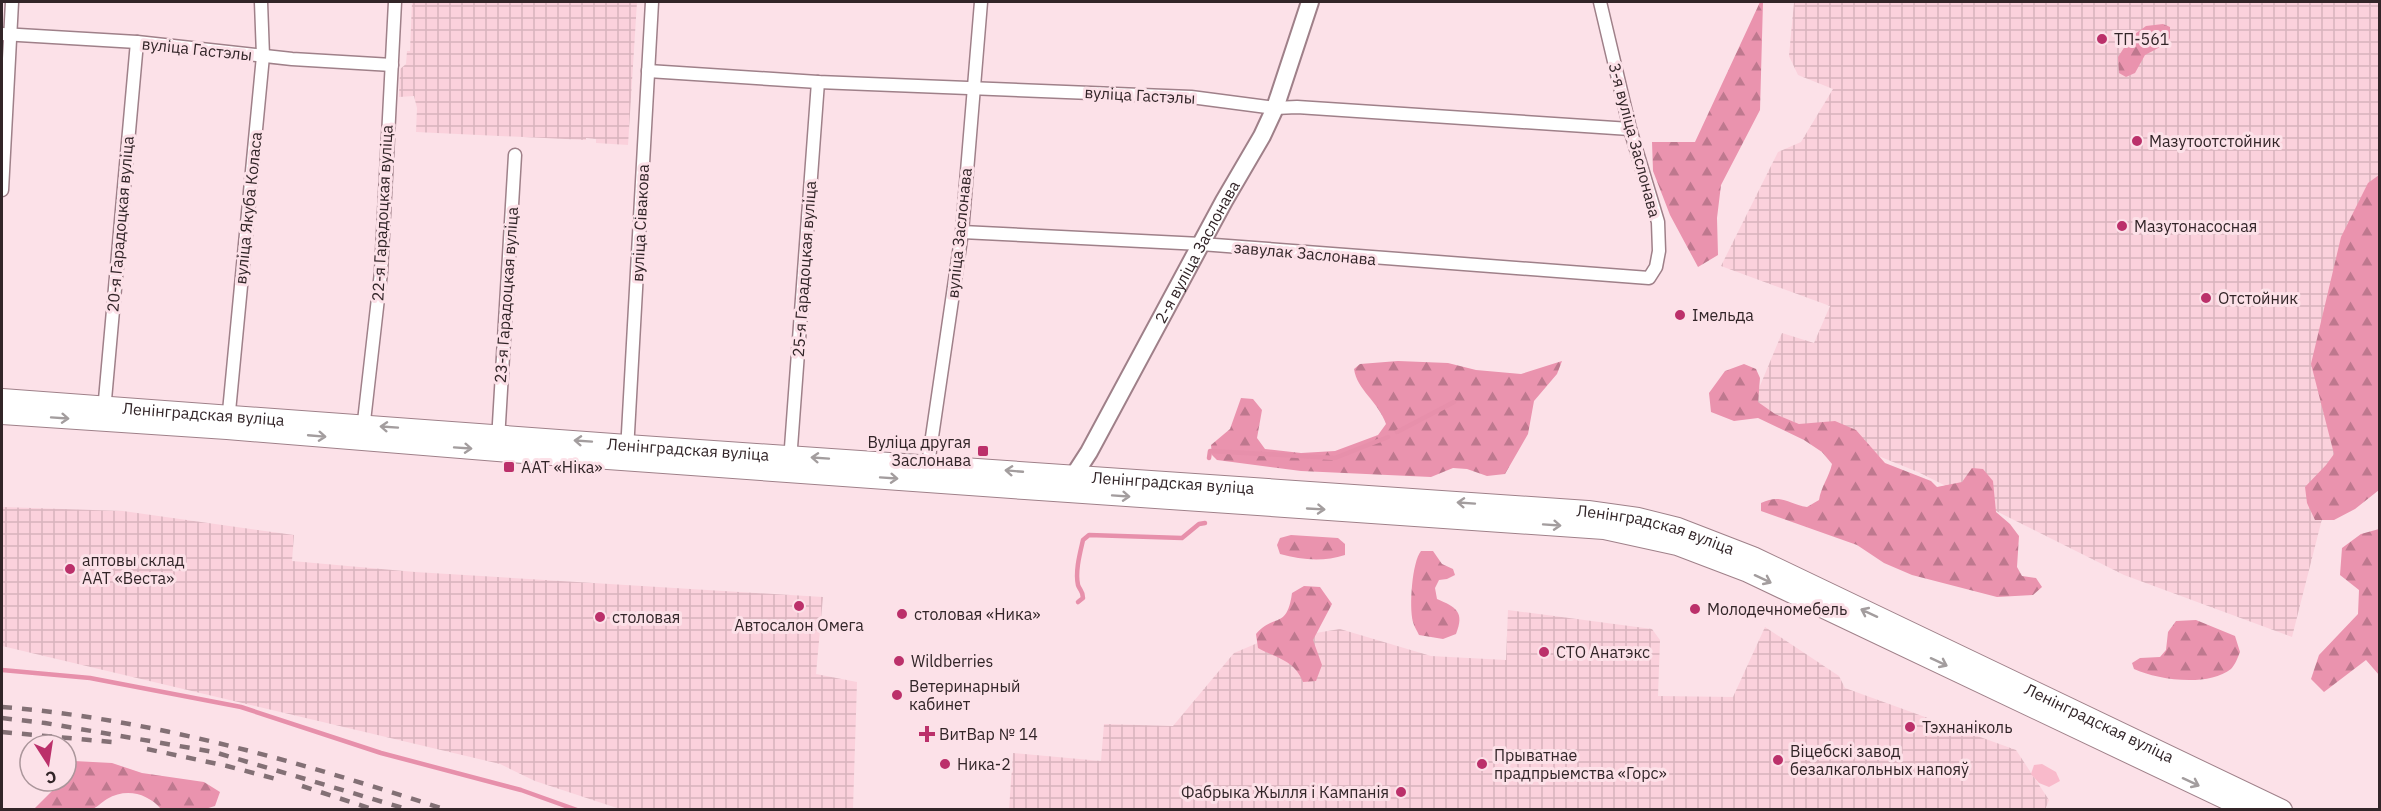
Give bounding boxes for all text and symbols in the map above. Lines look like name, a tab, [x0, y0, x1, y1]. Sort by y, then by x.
place label: ТП-561	[2114, 29, 2169, 49]
marker: ТП-561	[2095, 32, 2109, 46]
street label: вуліца Гастэлы	[141, 33, 253, 65]
street label: 3-я вуліца Заслонава	[1605, 61, 1665, 220]
street label: вуліца Гастэлы	[1084, 82, 1196, 108]
street label: 22-я Гарадоцкая вуліца	[367, 124, 397, 302]
street label: вуліца Якуба Коласа	[230, 130, 266, 285]
place label: Мазутоотстойник	[2149, 131, 2281, 151]
marker: Мазутоотстойник	[2130, 134, 2144, 148]
street label: 20-я Гарадоцкая вуліца	[102, 135, 138, 313]
street label: вуліца Сівакова	[627, 163, 653, 282]
street label: вуліца Заслонава	[942, 166, 976, 299]
street label: 2-я вуліца Заслонава	[1150, 176, 1244, 327]
street label: 25-я Гарадоцкая вуліца	[788, 180, 820, 358]
street label: 23-я Гарадоцкая вуліца	[490, 206, 522, 384]
place label: Мазутонасосная	[2134, 216, 2257, 236]
marker: Мазутонасосная	[2115, 219, 2129, 233]
street label: завулак Заслонава	[1233, 237, 1377, 269]
place label: Отстойник	[2218, 288, 2298, 308]
marker: Отстойник	[2199, 291, 2213, 305]
place label: Імельда	[1692, 305, 1754, 325]
marker: Імельда	[1673, 308, 1687, 322]
street label: Ленінградская вуліца	[122, 398, 286, 430]
one-way arrow	[49, 413, 69, 424]
one-way arrow	[379, 421, 399, 432]
one-way arrow	[307, 431, 327, 442]
place label: Вуліца другая Заслонава	[867, 432, 971, 470]
street label: Ленінградская вуліца	[606, 434, 770, 465]
one-way arrow	[574, 436, 594, 447]
one-way arrow	[452, 443, 472, 454]
marker: Вуліца другая Заслонава	[976, 444, 990, 458]
one-way arrow	[810, 452, 830, 463]
place label: ААТ «Ніка»	[521, 457, 603, 477]
marker: ААТ «Ніка»	[502, 460, 516, 474]
one-way arrow	[1005, 466, 1025, 477]
street label: Ленінградская вуліца	[1091, 467, 1255, 498]
one-way arrow	[879, 473, 899, 484]
one-way arrow	[1111, 490, 1131, 501]
one-way arrow	[1457, 497, 1477, 508]
street label: Ленінградская вуліца	[1576, 500, 1738, 559]
one-way arrow	[1305, 504, 1325, 515]
one-way arrow	[1542, 520, 1562, 531]
place label: аптовы склад ААТ «Веста»	[82, 550, 185, 588]
marker: аптовы склад ААТ «Веста»	[63, 562, 77, 576]
one-way arrow	[1753, 573, 1771, 585]
marker: Автосалон Омега	[792, 599, 806, 613]
place label: Молодечномебель	[1707, 599, 1847, 619]
marker: Молодечномебель	[1688, 602, 1702, 616]
place label: столовая «Ника»	[914, 604, 1040, 624]
one-way arrow	[1861, 606, 1879, 618]
place label: столовая	[612, 607, 680, 627]
marker: столовая «Ника»	[895, 607, 909, 621]
marker: столовая	[593, 610, 607, 624]
place label: Автосалон Омега	[734, 615, 864, 635]
place label: СТО Анатэкс	[1556, 642, 1650, 662]
marker: СТО Анатэкс	[1537, 645, 1551, 659]
place label: Wildberries	[911, 651, 993, 671]
marker: Wildberries	[892, 654, 906, 668]
one-way arrow	[1929, 657, 1947, 669]
place label: Ветеринарный кабинет	[909, 676, 1020, 714]
street label: Ленінградская вуліца	[2022, 679, 2177, 767]
marker: Ветеринарный кабинет	[890, 688, 904, 702]
place label: Тэхнаніколь	[1922, 717, 2012, 737]
marker: Тэхнаніколь	[1903, 720, 1917, 734]
place label: ВитВар № 14	[939, 724, 1038, 744]
marker: ВитВар № 14	[920, 727, 934, 741]
north arrow	[18, 733, 78, 793]
place label: Віцебскі завод безалкагольных напояў	[1790, 741, 1969, 779]
place label: Прыватнае прадпрыемства «Горс»	[1494, 745, 1667, 783]
marker: Віцебскі завод безалкагольных напояў	[1771, 753, 1785, 767]
place label: Ника-2	[957, 754, 1011, 774]
marker: Ника-2	[938, 757, 952, 771]
marker: Прыватнае прадпрыемства «Горс»	[1475, 757, 1489, 771]
text: С	[44, 767, 58, 789]
one-way arrow	[2181, 777, 2199, 789]
place label: Фабрыка Жылля і Кампанія	[1181, 782, 1389, 802]
marker: Фабрыка Жылля і Кампанія	[1394, 785, 1408, 799]

